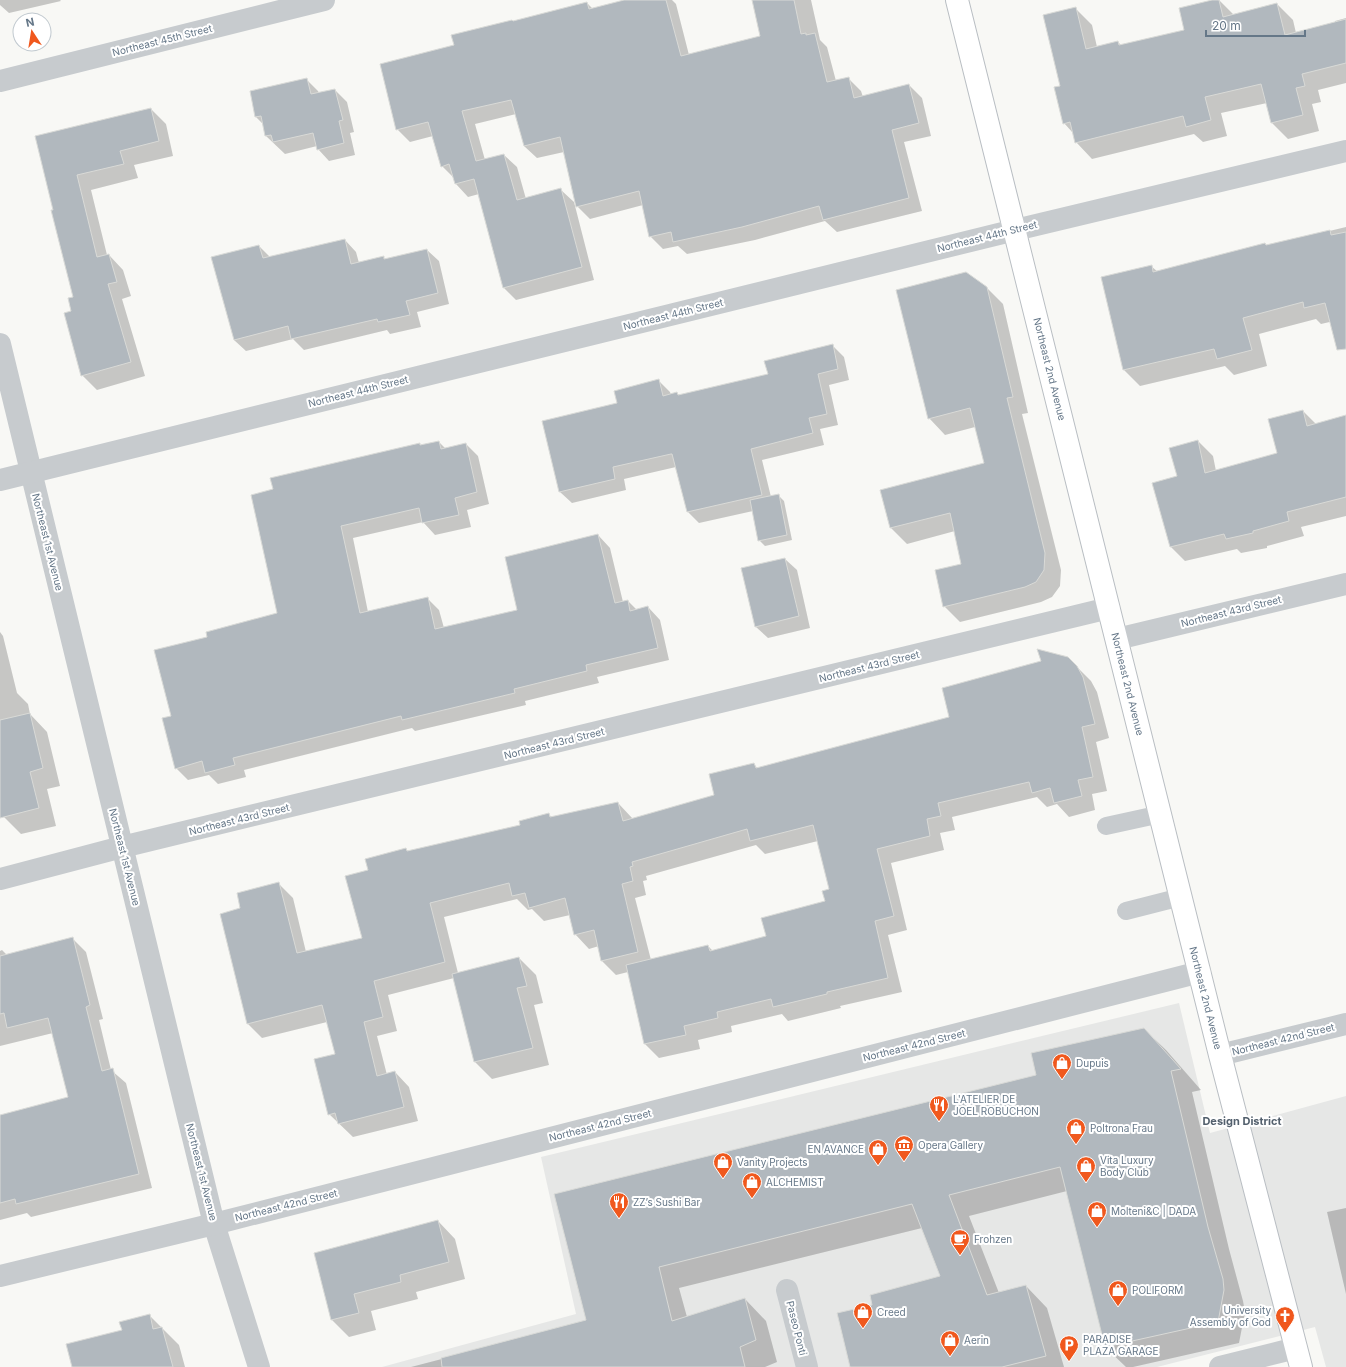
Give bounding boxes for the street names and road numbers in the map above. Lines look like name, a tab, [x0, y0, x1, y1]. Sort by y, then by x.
street label: Northeast 45th Street	[111, 22, 214, 58]
street label: Northeast 44th Street	[936, 218, 1039, 254]
street label: Northeast 44th Street	[622, 296, 725, 332]
street label: Northeast 2nd Avenue	[1031, 316, 1069, 422]
street label: Northeast 44th Street	[307, 373, 410, 409]
street label: Northeast 1st Avenue	[30, 492, 66, 592]
street label: Northeast 43rd Street	[1180, 593, 1283, 629]
street label: Northeast 2nd Avenue	[1109, 631, 1147, 737]
street label: Northeast 43rd Street	[818, 648, 921, 684]
street label: Northeast 43rd Street	[503, 725, 606, 761]
street label: Northeast 43rd Street	[188, 801, 291, 837]
street label: Northeast 1st Avenue	[107, 807, 143, 907]
street label: Northeast 2nd Avenue	[1187, 945, 1225, 1051]
street label: Northeast 42nd Street	[1231, 1020, 1336, 1058]
street label: Northeast 42nd Street	[862, 1026, 967, 1064]
street label: Northeast 42nd Street	[548, 1106, 653, 1144]
street label: Northeast 1st Avenue	[184, 1122, 220, 1222]
street label: Northeast 42nd Street	[234, 1186, 339, 1224]
street label: Paseo Ponti	[784, 1299, 810, 1357]

